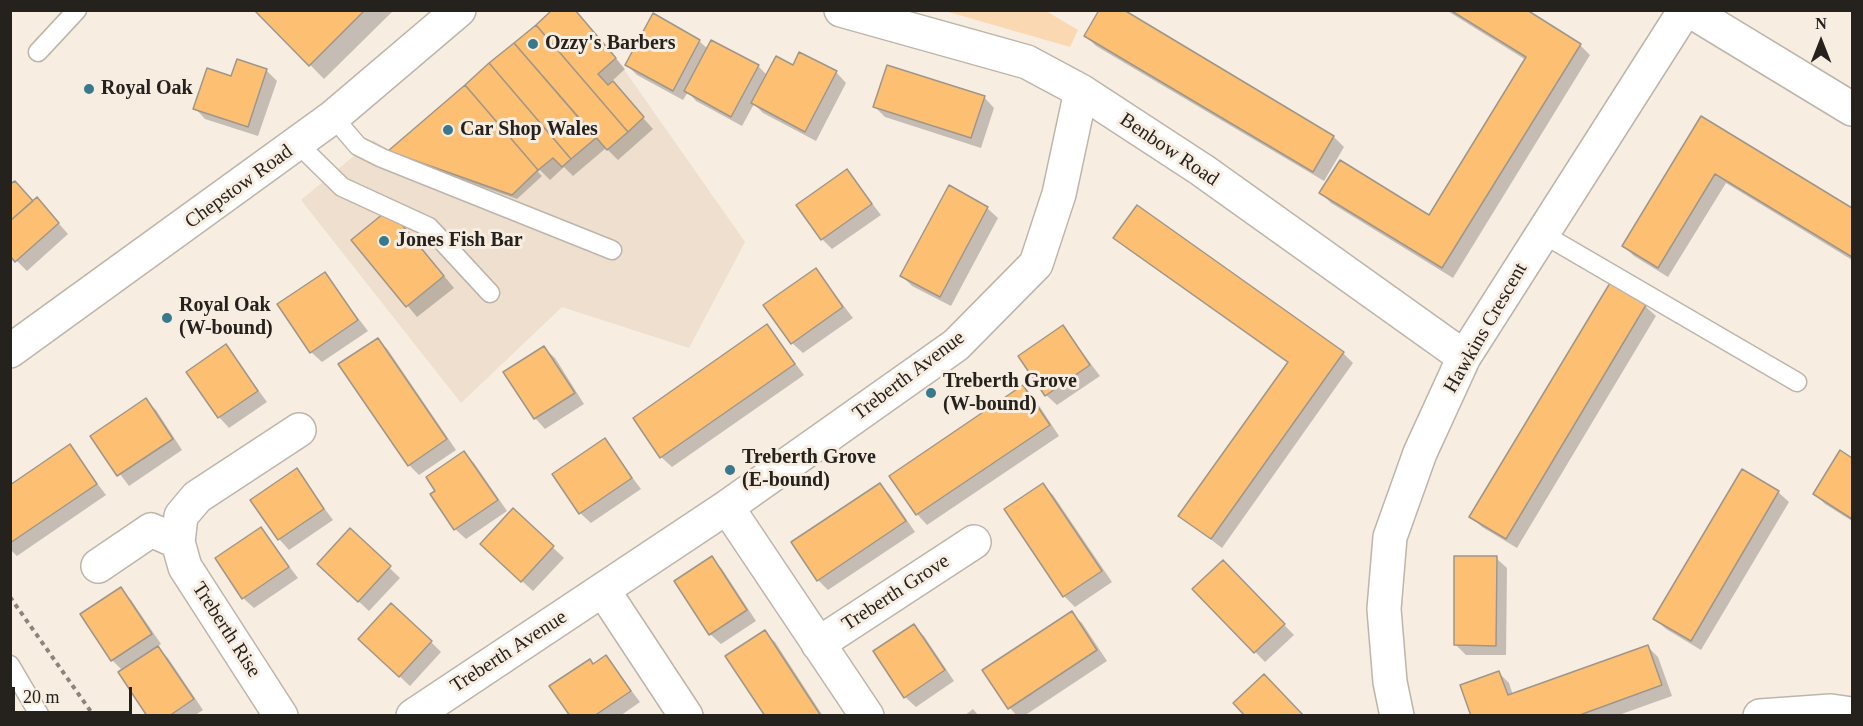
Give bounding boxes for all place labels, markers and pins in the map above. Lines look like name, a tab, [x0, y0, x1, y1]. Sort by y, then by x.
place label: Ozzy's Barbers	[545, 32, 676, 56]
marker: Ozzy's Barbers	[526, 37, 540, 51]
place label: Royal Oak	[101, 77, 193, 101]
marker: Royal Oak	[82, 82, 96, 96]
place label: Car Shop Wales	[460, 118, 598, 142]
marker: Car Shop Wales	[441, 123, 455, 137]
place label: Jones Fish Bar	[396, 229, 523, 253]
marker: Jones Fish Bar	[377, 234, 391, 248]
place label: Royal Oak (W-bound)	[179, 294, 273, 341]
marker: Royal Oak (W-bound)	[160, 311, 174, 325]
place label: Treberth Grove (W-bound)	[943, 370, 1077, 417]
marker: Treberth Grove (W-bound)	[924, 386, 938, 400]
place label: Treberth Grove (E-bound)	[742, 446, 876, 493]
marker: Treberth Grove (E-bound)	[723, 463, 737, 477]

